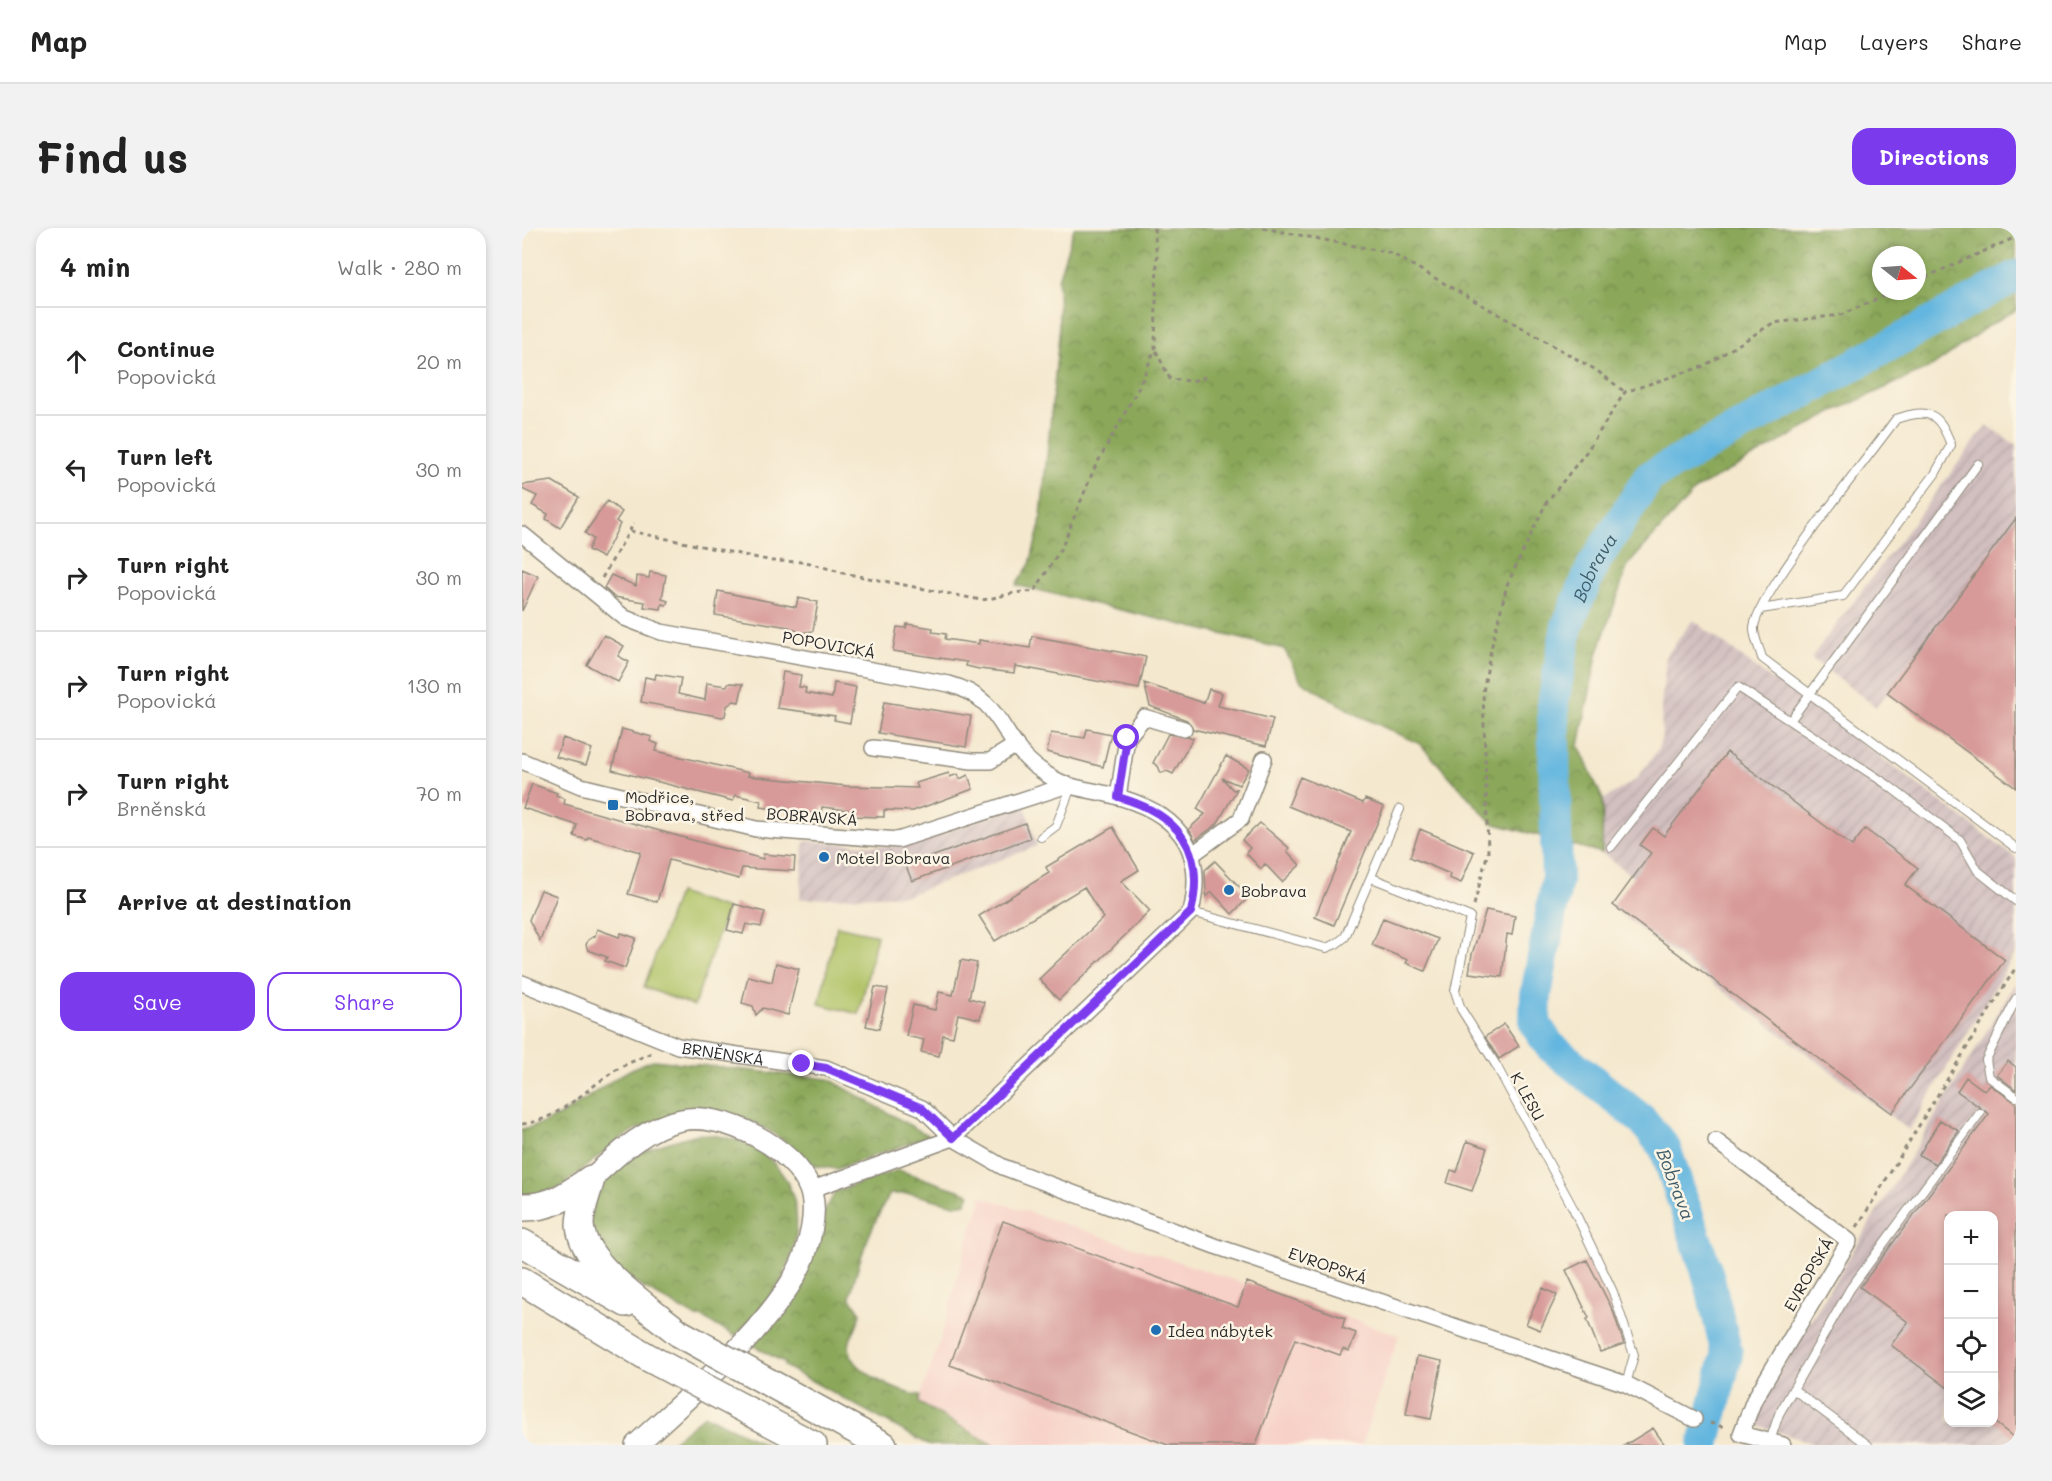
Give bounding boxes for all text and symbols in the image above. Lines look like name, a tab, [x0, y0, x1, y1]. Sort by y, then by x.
text: Map	[30, 23, 87, 59]
text: Map	[1784, 28, 1827, 55]
text: Layers	[1860, 28, 1929, 55]
text: Share	[1962, 28, 2022, 55]
button: Directions	[1852, 128, 2016, 185]
text: Find us	[36, 129, 188, 184]
north arrow	[1872, 246, 1926, 300]
text: 4 min	[60, 250, 130, 284]
text: Walk · 280 m	[337, 254, 462, 280]
text: Continue	[117, 334, 215, 363]
icon: ahead	[60, 345, 93, 378]
text: 20 m	[416, 348, 462, 374]
text: Popovická	[117, 363, 217, 389]
text: Turn left	[117, 442, 213, 471]
icon: left	[60, 453, 93, 486]
text: 30 m	[416, 456, 462, 482]
text: Popovická	[117, 471, 217, 497]
water label: Bobrava	[1567, 529, 1622, 605]
text: Turn right	[117, 550, 229, 579]
icon: right	[60, 561, 93, 594]
text: 30 m	[416, 564, 462, 590]
text: Popovická	[117, 579, 217, 605]
street label: POPOVICKÁ	[781, 625, 877, 663]
text: Turn right	[117, 658, 229, 687]
icon: right	[60, 669, 93, 702]
text: 130 m	[407, 672, 462, 698]
text: Popovická	[117, 687, 217, 713]
route start	[1113, 724, 1139, 750]
text: Turn right	[117, 766, 229, 795]
icon: right	[60, 777, 93, 810]
text: 70 m	[416, 780, 462, 806]
place label: Modřice, Bobrava, střed	[625, 786, 744, 825]
text: Brněnská	[117, 795, 207, 821]
marker: Modřice, Bobrava, střed	[606, 798, 620, 812]
street label: BOBRAVSKÁ	[766, 802, 858, 830]
place label: Motel Bobrava	[836, 847, 950, 868]
marker: Motel Bobrava	[817, 850, 831, 864]
place label: Bobrava	[1241, 880, 1307, 901]
marker: Bobrava	[1222, 883, 1236, 897]
icon: arrive	[60, 885, 93, 918]
text: Arrive at destination	[117, 887, 352, 916]
button: Save	[60, 972, 255, 1031]
button: Share	[267, 972, 462, 1031]
street label: BRNĚNSKÁ	[681, 1036, 766, 1069]
route end	[788, 1050, 814, 1076]
street label: K LESU	[1506, 1068, 1550, 1124]
water label: Bobrava	[1651, 1145, 1701, 1223]
map controls	[1944, 1211, 1998, 1427]
button: +	[1944, 1211, 1998, 1265]
street label: EVROPSKÁ	[1778, 1233, 1838, 1315]
street label: EVROPSKÁ	[1286, 1242, 1370, 1288]
button: −	[1944, 1265, 1998, 1319]
button: locate	[1944, 1319, 1998, 1373]
place label: Idea nábytek	[1168, 1320, 1273, 1341]
marker: Idea nábytek	[1149, 1323, 1163, 1337]
button: layers	[1944, 1373, 1998, 1427]

